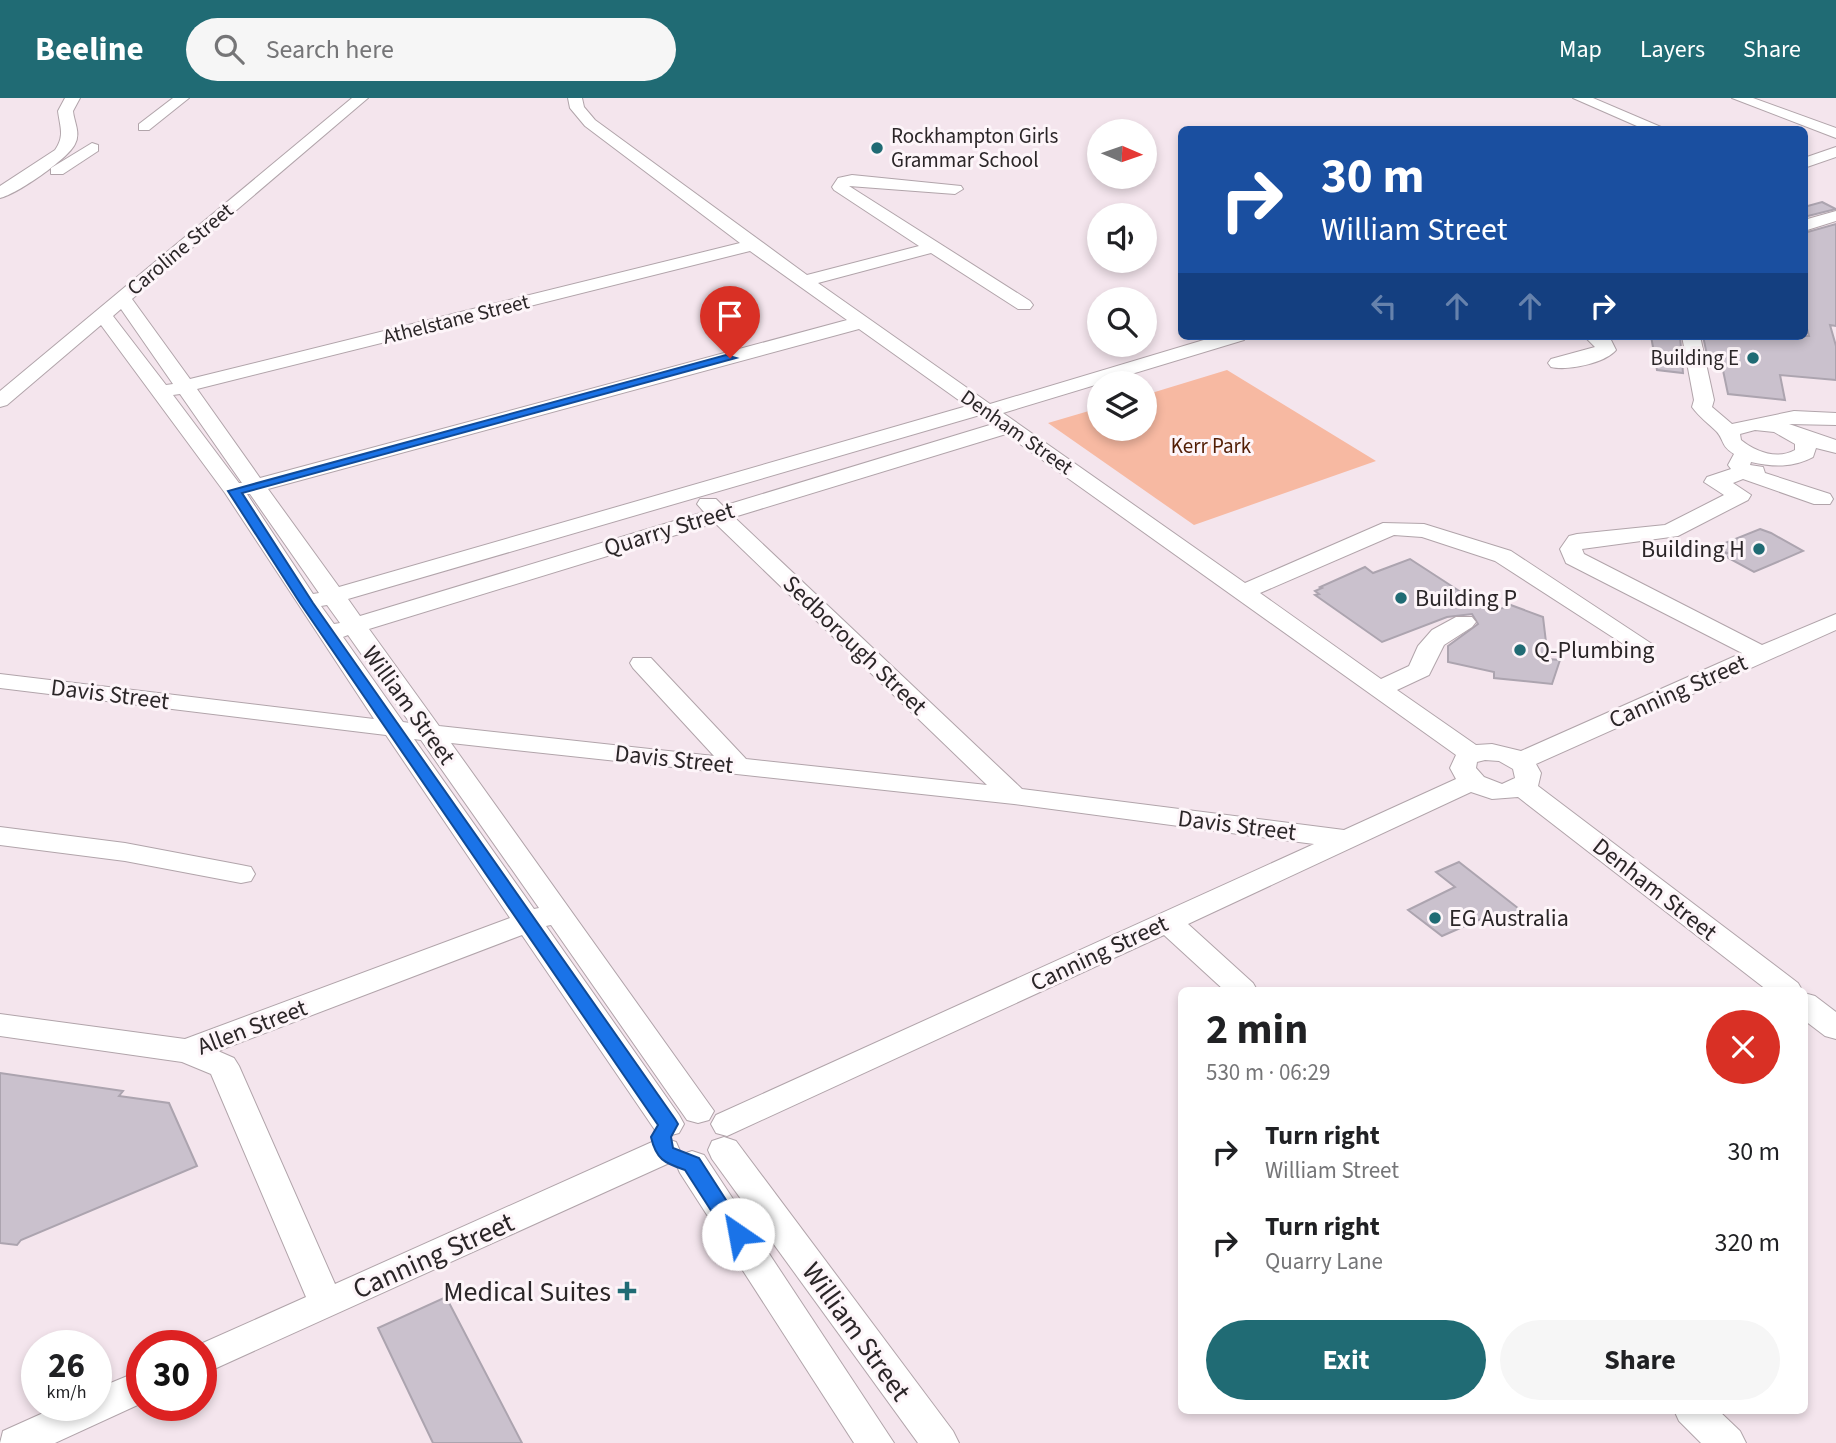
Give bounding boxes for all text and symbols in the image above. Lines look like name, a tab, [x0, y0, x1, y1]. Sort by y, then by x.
search box	[186, 18, 676, 81]
text: Beeline	[35, 26, 144, 73]
icon: search	[210, 30, 248, 68]
text: Search here	[266, 31, 394, 68]
text: Map	[1559, 32, 1602, 67]
text: Layers	[1640, 32, 1705, 67]
text: Share	[1743, 32, 1801, 67]
north arrow	[1087, 119, 1157, 189]
map controls	[1087, 119, 1157, 441]
place label: Rockhampton Girls Grammar School	[891, 121, 1058, 175]
marker: Rockhampton Girls Grammar School	[869, 140, 885, 156]
text: 30 m	[1321, 142, 1425, 212]
icon: right	[1206, 154, 1297, 245]
street label: Caroline Street	[120, 196, 240, 302]
button: sound	[1087, 203, 1157, 273]
text: William Street	[1321, 207, 1507, 253]
street label: Athelstane Street	[380, 286, 532, 352]
pin	[700, 286, 760, 358]
button: search	[1087, 287, 1157, 357]
icon: left	[1365, 287, 1403, 325]
icon: ahead	[1438, 287, 1476, 325]
icon: ahead	[1511, 287, 1549, 325]
icon: right	[1584, 287, 1622, 325]
icon: arrive	[711, 297, 749, 335]
place label: Building E	[1651, 343, 1739, 373]
marker: Building E	[1745, 350, 1761, 366]
button: layers	[1087, 371, 1157, 441]
street label: Denham Street	[955, 382, 1079, 482]
park label: Kerr Park	[1171, 431, 1252, 461]
street label: Quarry Street	[600, 493, 739, 566]
place label: Building H	[1641, 532, 1745, 567]
marker: Building H	[1751, 541, 1767, 557]
street label: Sedborough Street	[775, 567, 935, 723]
place label: Building P	[1415, 581, 1517, 616]
marker: Building P	[1393, 590, 1409, 606]
place label: Q-Plumbing	[1534, 633, 1654, 668]
street label: William Street	[353, 638, 464, 772]
marker: Q-Plumbing	[1512, 642, 1528, 658]
street label: Canning Street	[1603, 645, 1753, 738]
street label: Davis Street	[49, 670, 171, 719]
street label: Davis Street	[613, 736, 735, 783]
street label: Davis Street	[1176, 801, 1298, 850]
street label: Denham Street	[1585, 829, 1724, 949]
place label: EG Australia	[1449, 901, 1569, 936]
street label: Canning Street	[1025, 906, 1174, 1001]
marker: EG Australia	[1427, 910, 1443, 926]
street label: Allen Street	[192, 990, 312, 1064]
text: 2 min	[1206, 1000, 1308, 1060]
button: close	[1706, 1010, 1780, 1084]
text: 530 m · 06:29	[1206, 1056, 1330, 1089]
text: Turn right	[1265, 1117, 1380, 1154]
icon: right	[1206, 1133, 1244, 1171]
text: 30 m	[1727, 1133, 1780, 1170]
text: William Street	[1265, 1154, 1399, 1187]
position arrow	[701, 1197, 775, 1271]
street label: Canning Street	[346, 1202, 521, 1309]
text: Turn right	[1265, 1208, 1380, 1245]
icon: right	[1206, 1224, 1244, 1262]
text: 320 m	[1714, 1224, 1780, 1261]
text: Quarry Lane	[1265, 1245, 1383, 1278]
street label: William Street	[792, 1254, 921, 1410]
place label: Medical Suites	[443, 1272, 611, 1312]
marker: Medical Suites	[617, 1281, 637, 1301]
button: Exit	[1206, 1320, 1486, 1400]
button: Share	[1500, 1320, 1780, 1400]
speed limit sign: 30	[126, 1330, 217, 1421]
text: 26	[48, 1341, 85, 1391]
text: km/h	[47, 1380, 86, 1405]

